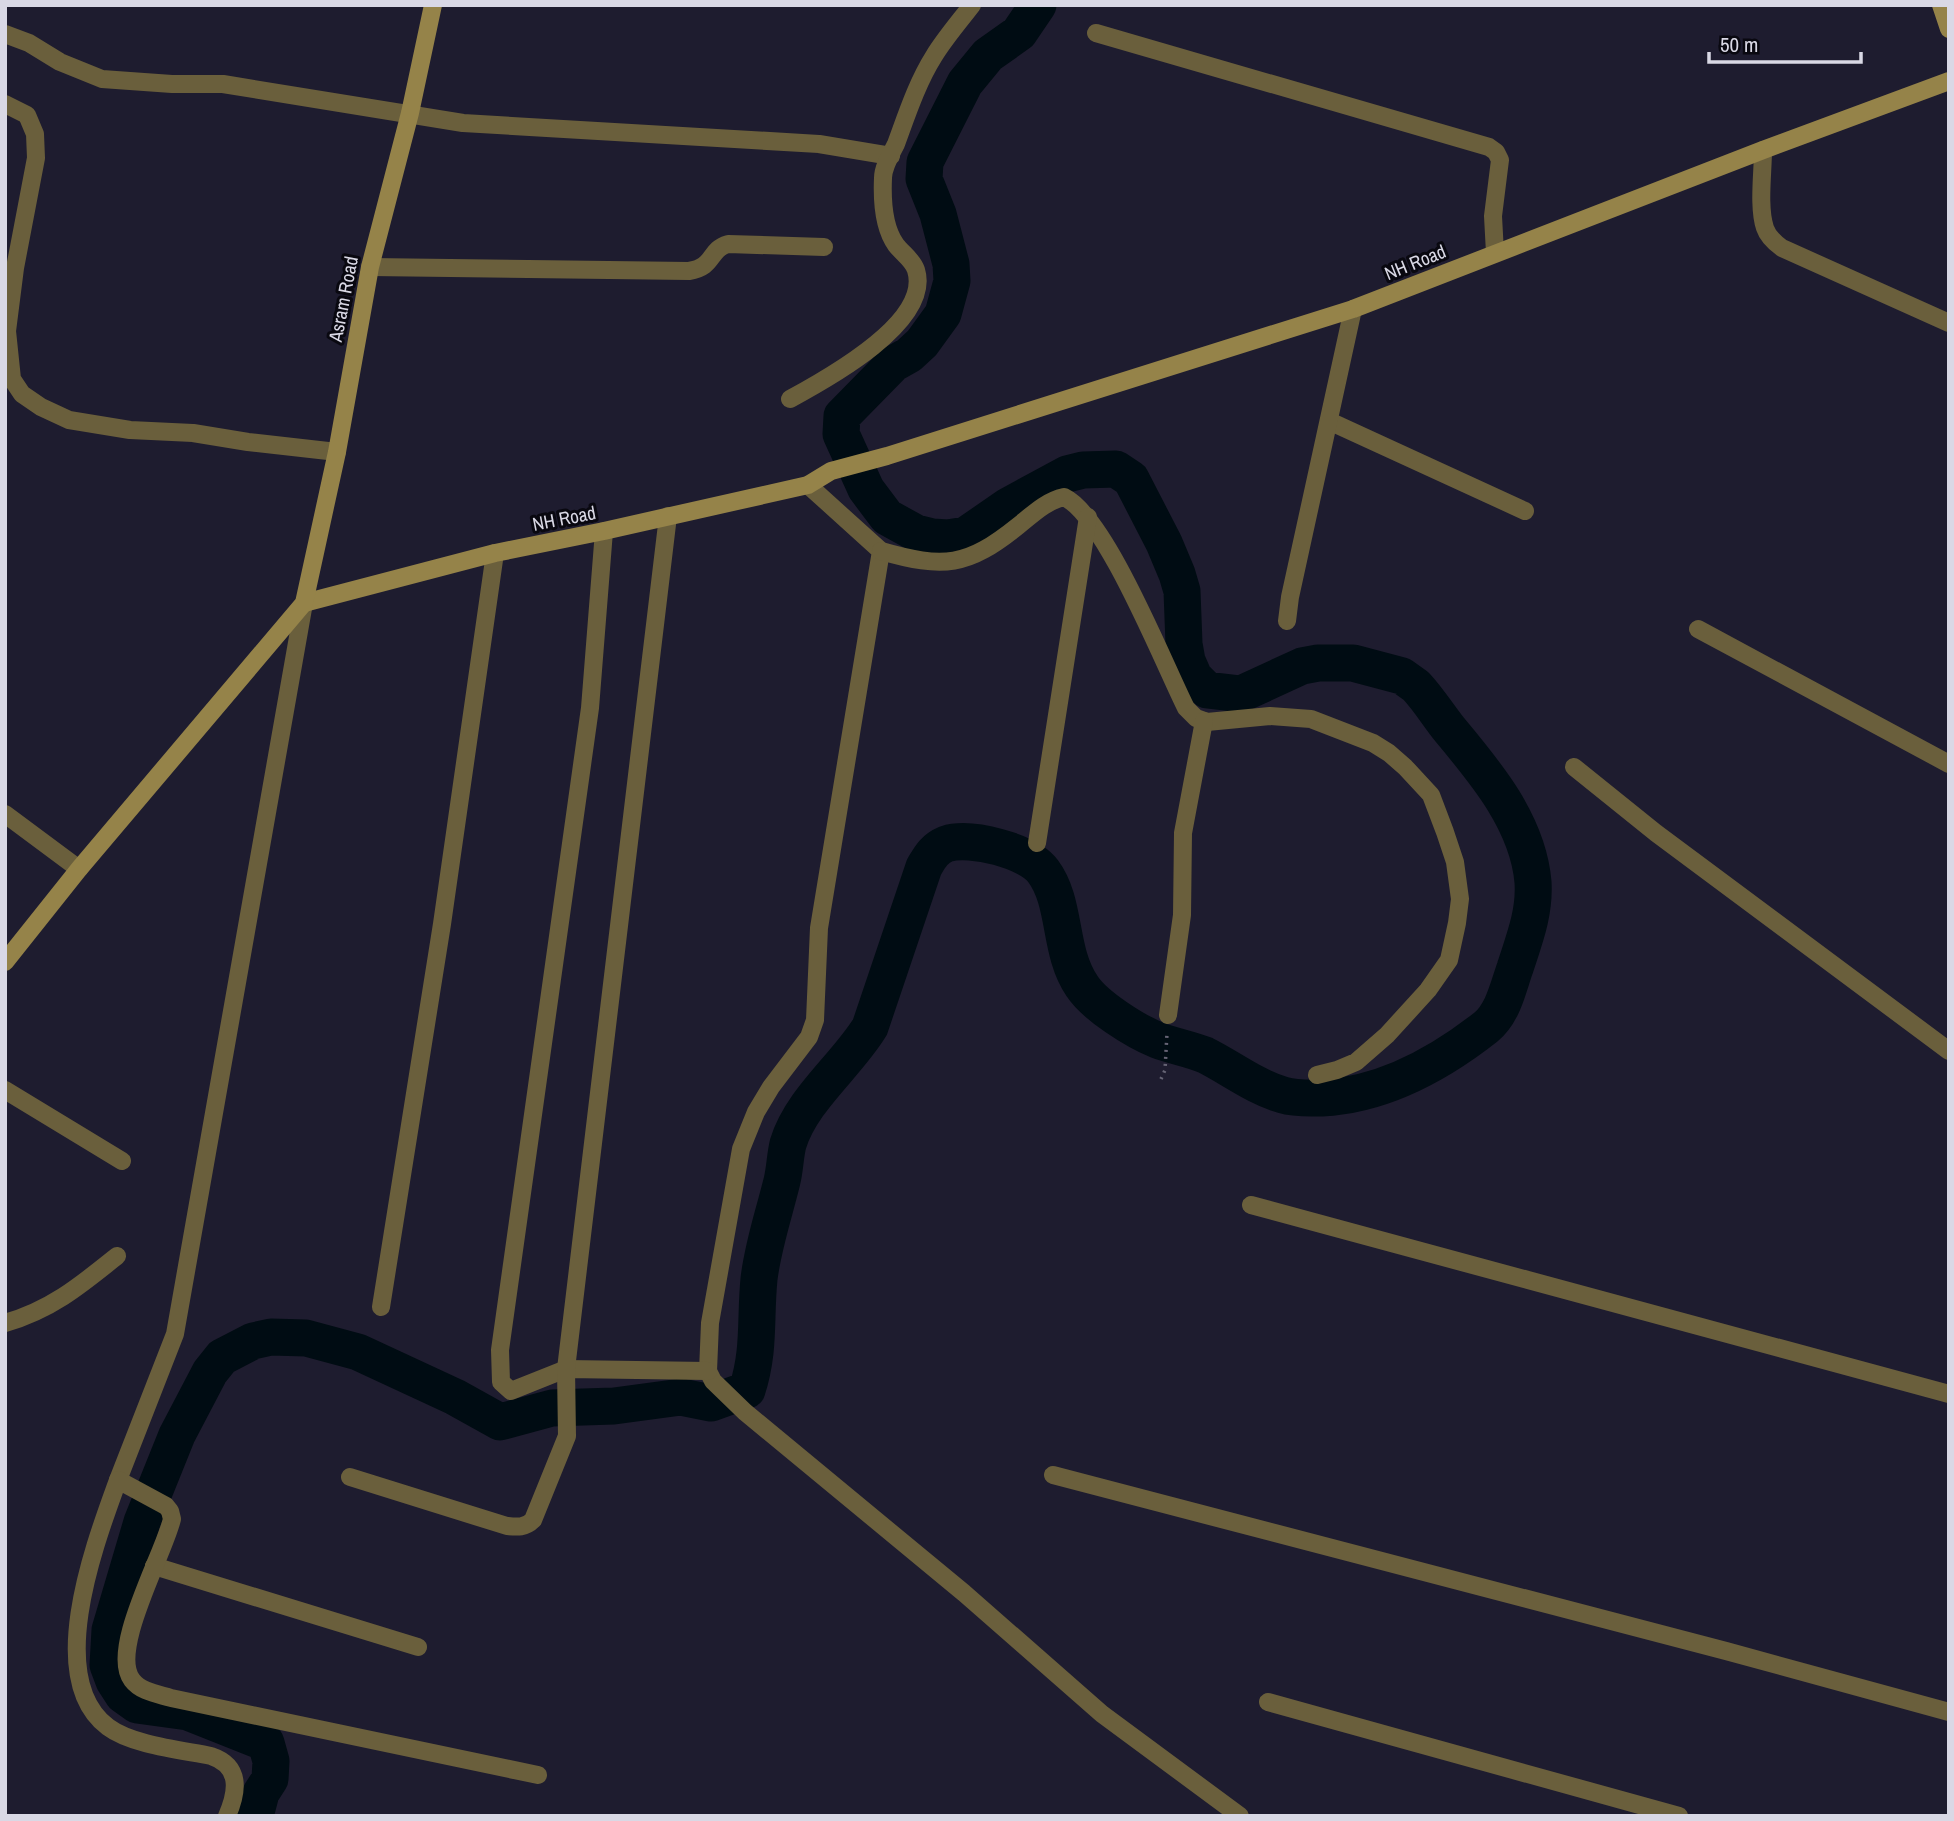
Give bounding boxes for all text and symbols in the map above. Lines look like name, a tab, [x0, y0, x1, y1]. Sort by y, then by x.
scale bar	[1709, 21, 1861, 65]
text: 50 m	[1720, 30, 1758, 59]
street label: NH Road	[1380, 238, 1450, 286]
street label: Asram Road	[322, 254, 364, 345]
street label: NH Road	[530, 499, 598, 537]

